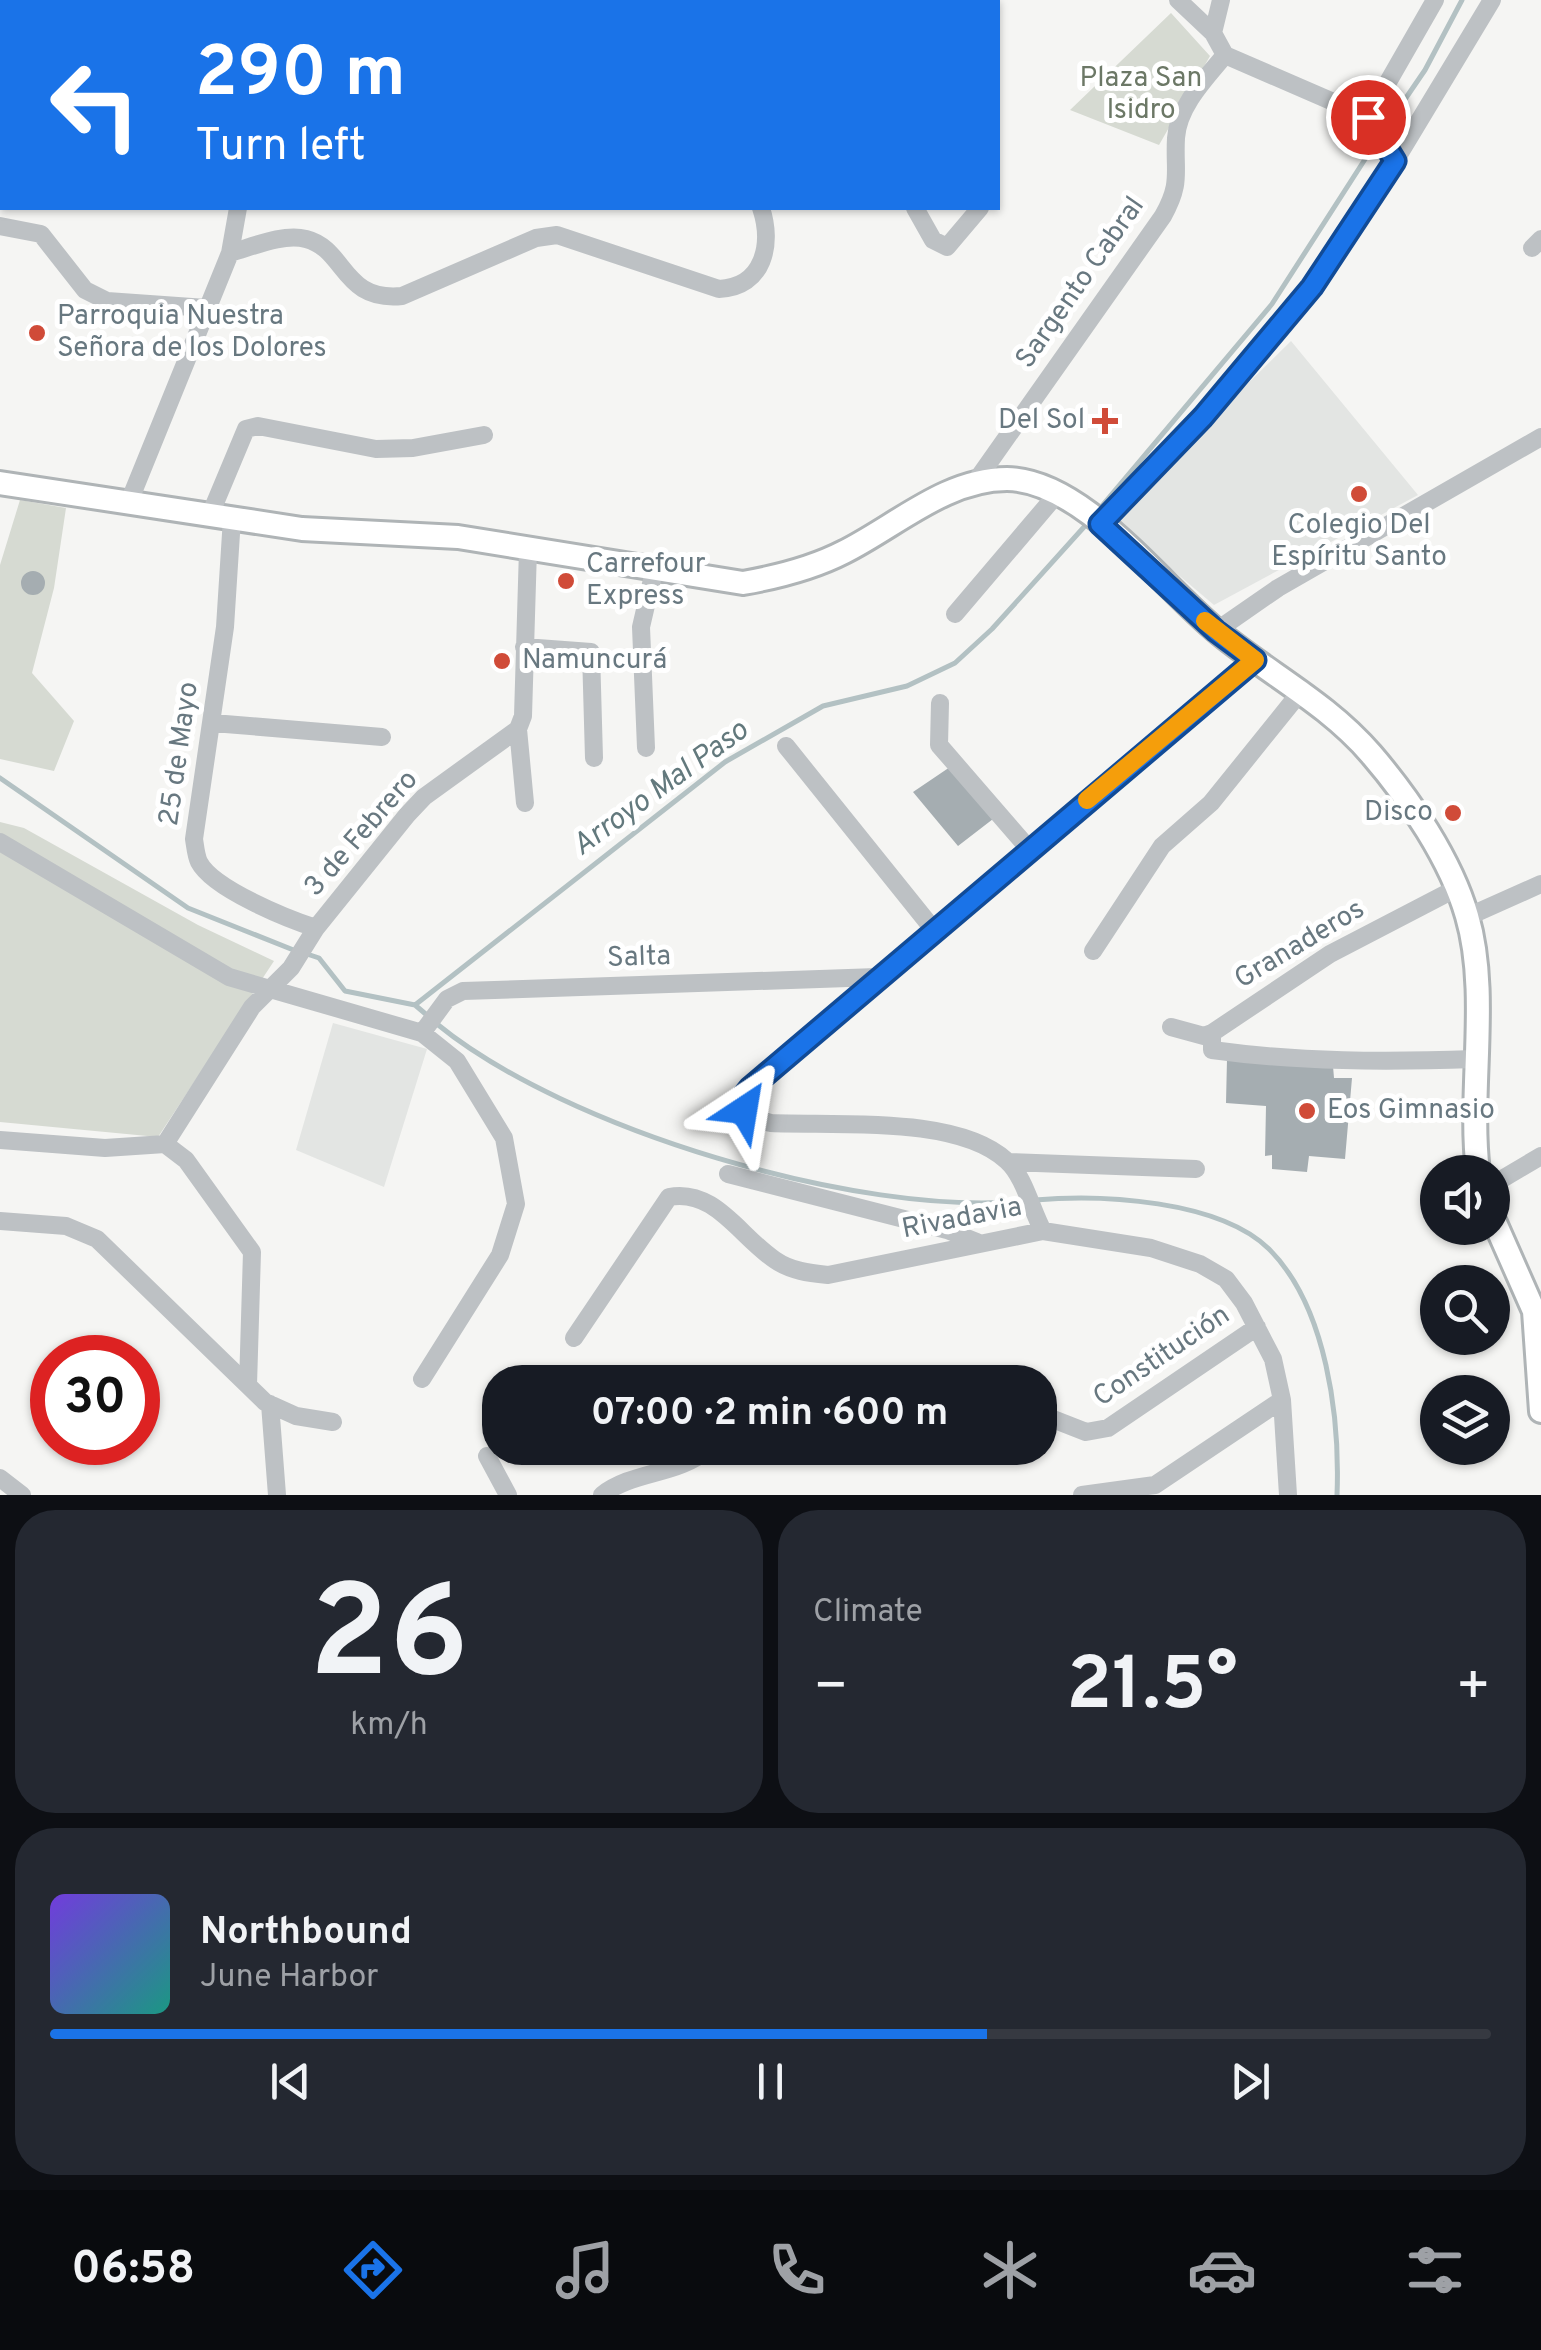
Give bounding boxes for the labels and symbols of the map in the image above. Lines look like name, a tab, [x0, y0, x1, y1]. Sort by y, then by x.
park label: Plaza San Isidro	[1080, 61, 1202, 129]
pin	[1326, 75, 1411, 160]
street label: Sargento Cabral	[1008, 190, 1154, 376]
place label: Parroquia Nuestra Señora de los Dolores	[57, 299, 327, 367]
marker: Parroquia Nuestra Señora de los Dolores	[26, 322, 48, 344]
place label: Del Sol	[998, 403, 1085, 439]
marker: Del Sol	[1094, 410, 1116, 432]
marker: Colegio Del Espíritu Santo	[1348, 483, 1370, 505]
place label: Colegio Del Espíritu Santo	[1271, 508, 1447, 576]
place label: Carrefour Express	[586, 547, 706, 615]
marker: Carrefour Express	[555, 570, 577, 592]
place label: Namuncurá	[522, 643, 667, 679]
marker: Namuncurá	[491, 650, 513, 672]
street label: 25 de Mayo	[152, 680, 208, 828]
water label: Arroyo Mal Paso	[566, 713, 756, 865]
street label: 3 de Febrero	[297, 763, 427, 905]
place label: Disco	[1364, 795, 1433, 831]
marker: Disco	[1442, 802, 1464, 824]
street label: Granaderos	[1228, 892, 1372, 998]
street label: Salta	[606, 939, 672, 977]
position arrow	[692, 1058, 796, 1162]
place label: Eos Gimnasio	[1327, 1093, 1495, 1129]
marker: Eos Gimnasio	[1296, 1100, 1318, 1122]
street label: Rivadavia	[899, 1190, 1025, 1248]
street label: Constitución	[1087, 1298, 1237, 1416]
speed limit sign: 30	[30, 1335, 160, 1465]

